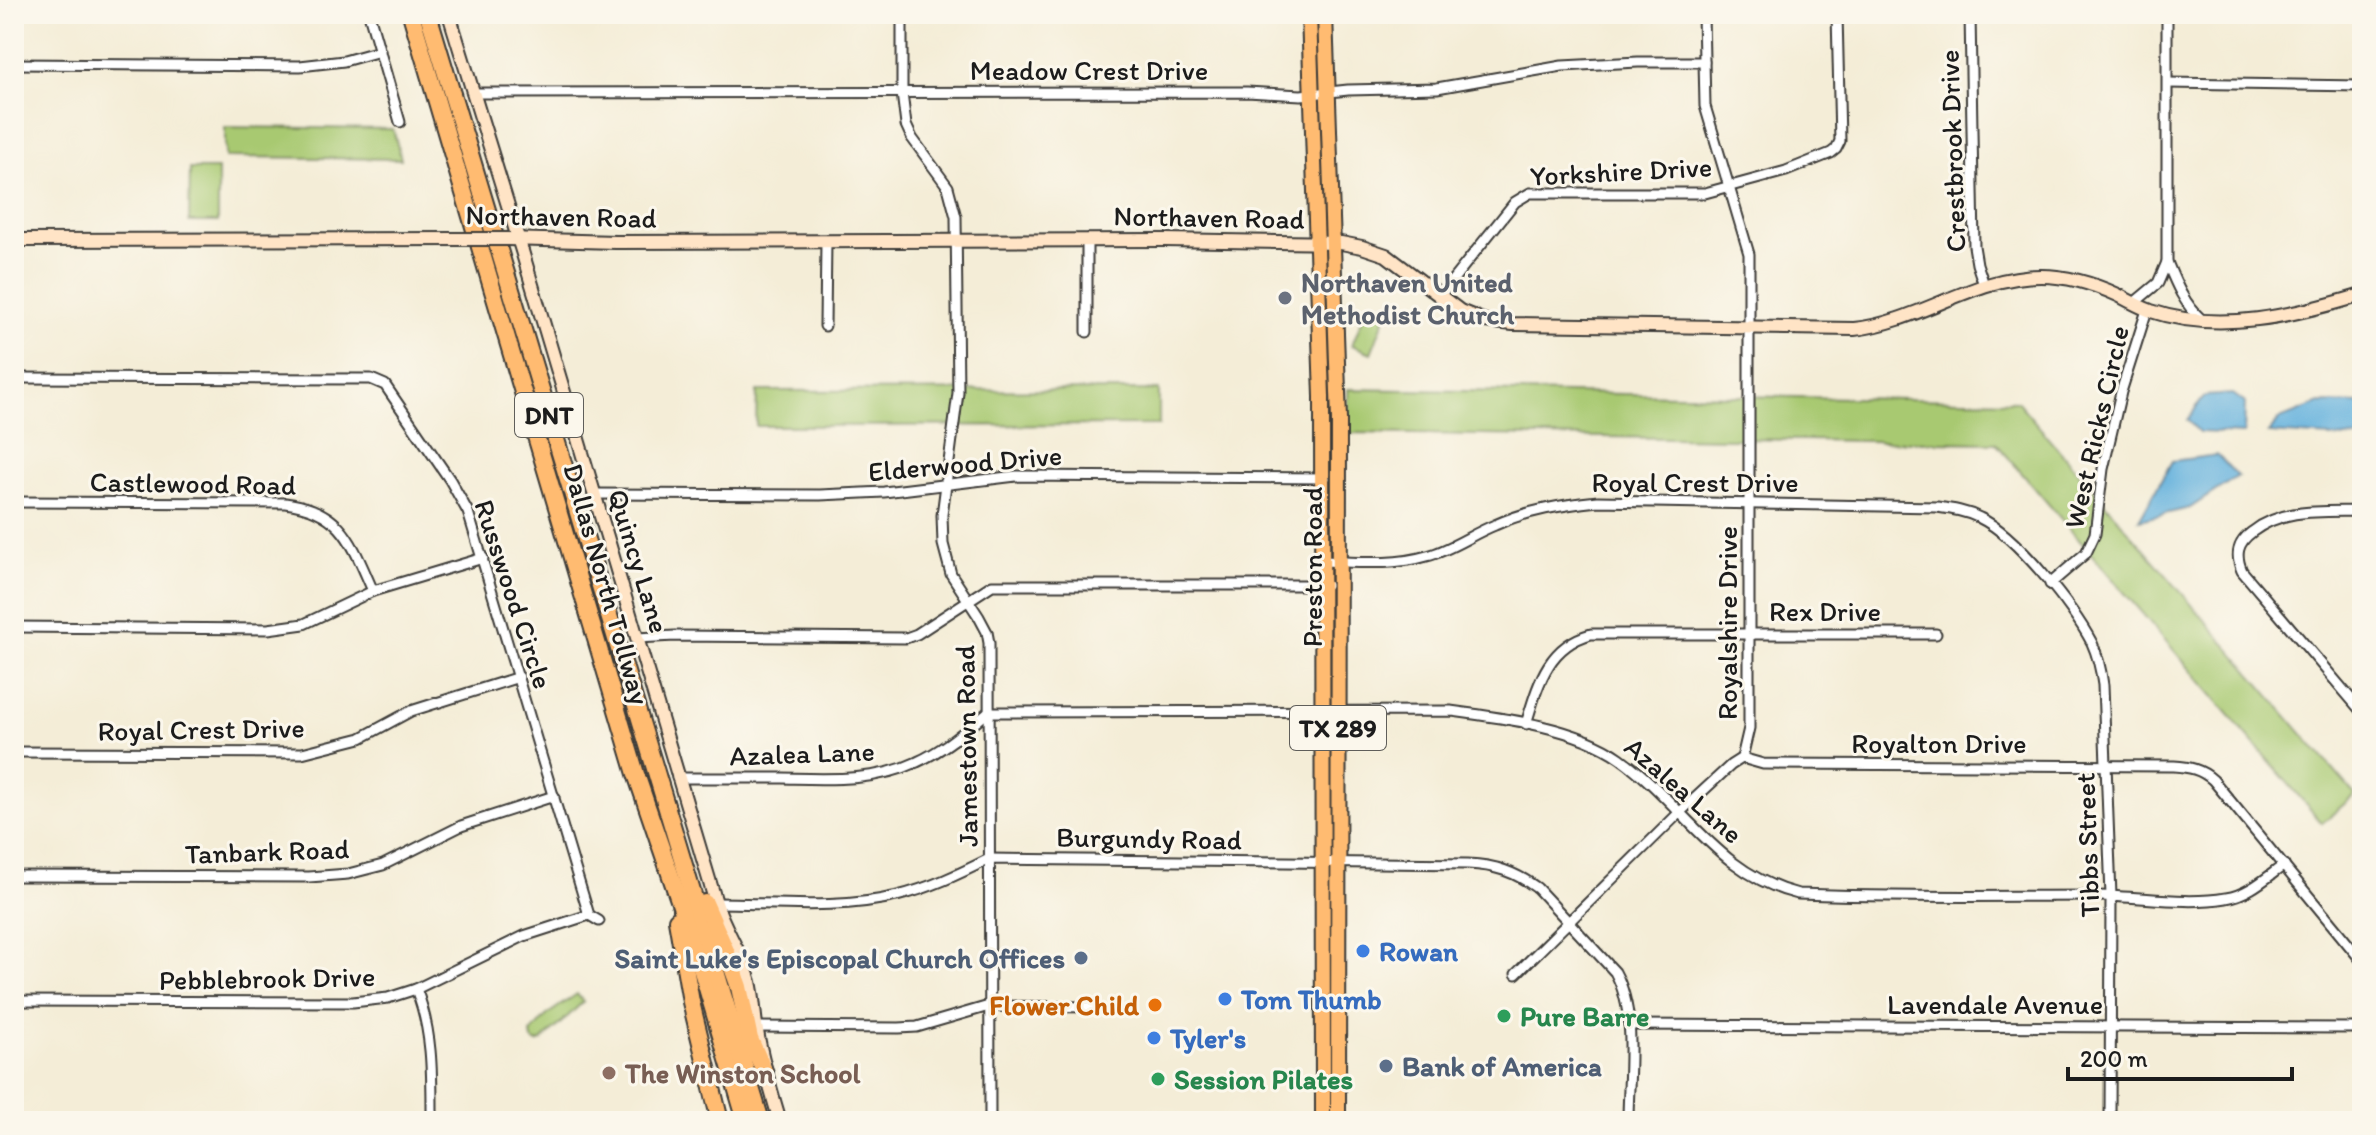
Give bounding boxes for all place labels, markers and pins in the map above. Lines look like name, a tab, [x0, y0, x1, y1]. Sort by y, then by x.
place label: Northaven United Methodist Church	[1301, 265, 1515, 331]
marker: Northaven United Methodist Church	[1276, 289, 1294, 307]
place label: Rowan	[1379, 934, 1458, 968]
place label: Saint Luke's Episcopal Church Offices	[614, 941, 1065, 975]
marker: Rowan	[1354, 942, 1372, 960]
marker: Saint Luke's Episcopal Church Offices	[1072, 949, 1090, 967]
place label: Tom Thumb	[1240, 982, 1382, 1016]
place label: Flower Child	[989, 988, 1140, 1022]
marker: Tom Thumb	[1216, 990, 1234, 1008]
marker: Flower Child	[1146, 996, 1164, 1014]
place label: Pure Barre	[1520, 999, 1649, 1033]
marker: Pure Barre	[1495, 1007, 1513, 1025]
place label: Tyler's	[1169, 1021, 1246, 1055]
marker: Tyler's	[1145, 1029, 1163, 1047]
place label: Bank of America	[1402, 1049, 1602, 1083]
place label: The Winston School	[624, 1056, 861, 1090]
marker: Bank of America	[1377, 1057, 1395, 1075]
place label: Session Pilates	[1174, 1062, 1353, 1096]
marker: The Winston School	[600, 1064, 618, 1082]
marker: Session Pilates	[1149, 1070, 1167, 1088]

